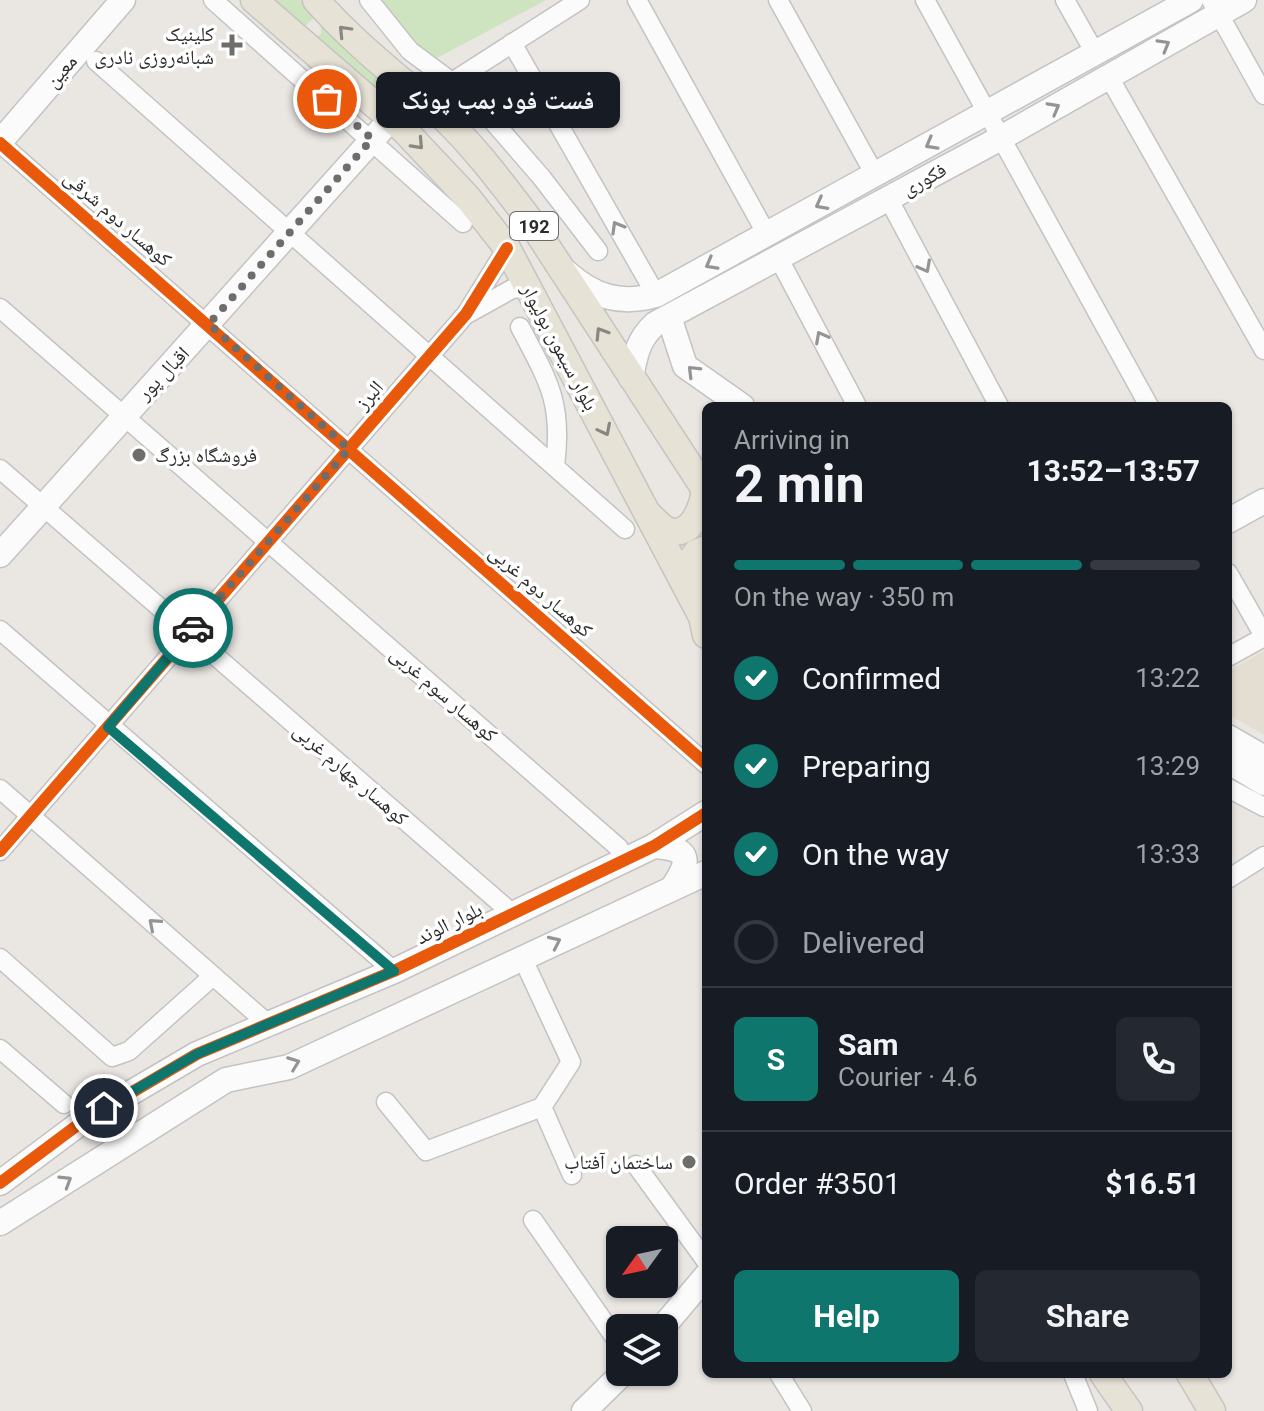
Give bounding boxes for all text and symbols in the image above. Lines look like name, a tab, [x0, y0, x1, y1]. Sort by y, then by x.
place label: کلینیک شبانه‌روزی نادری	[94, 22, 214, 69]
one-way arrow	[339, 25, 353, 40]
marker: کلینیک شبانه‌روزی نادری	[221, 34, 243, 56]
one-way arrow	[1155, 39, 1170, 55]
street label: معین	[40, 49, 82, 93]
pin	[293, 65, 361, 133]
callout: فست فود بمب پونک	[375, 71, 619, 127]
icon: bag	[305, 77, 349, 121]
text: فست فود بمب پونک	[402, 85, 594, 115]
one-way arrow	[1045, 102, 1060, 118]
one-way arrow	[408, 135, 423, 149]
one-way arrow	[924, 135, 939, 150]
street label: فکوری	[898, 157, 950, 201]
street label: کوهسار دوم شرقی	[58, 165, 177, 273]
one-way arrow	[815, 194, 829, 210]
road number: 192	[510, 212, 558, 240]
one-way arrow	[611, 222, 627, 236]
one-way arrow	[705, 254, 720, 270]
one-way arrow	[915, 259, 930, 274]
street label: بلوار سیمون بولیوار	[516, 279, 603, 414]
one-way arrow	[595, 327, 611, 342]
one-way arrow	[815, 331, 830, 345]
street label: اقبال پور	[131, 341, 194, 405]
one-way arrow	[688, 366, 702, 381]
street label: البرز	[349, 376, 388, 415]
one-way arrow	[595, 422, 611, 437]
text: Arriving in	[734, 425, 850, 455]
place label: فروشگاه بزرگ	[155, 443, 257, 467]
marker: فروشگاه بزرگ	[130, 446, 148, 464]
text: 13:52–13:57	[1026, 453, 1200, 488]
text: 2 min	[734, 454, 865, 515]
street label: کوهسار دوم غربی	[483, 540, 597, 644]
text: On the way · 350 m	[734, 582, 954, 612]
courier	[153, 588, 233, 668]
icon: car	[171, 606, 215, 650]
street label: کوهسار سوم غربی	[384, 641, 502, 748]
icon: check	[734, 656, 778, 700]
text: Confirmed	[802, 661, 941, 696]
text: 13:22	[1135, 663, 1200, 693]
street label: کوهسار چهارم غربی	[287, 718, 413, 832]
icon: check	[734, 744, 778, 788]
text: Preparing	[802, 749, 931, 784]
text: 13:29	[1135, 751, 1200, 781]
icon: check	[734, 832, 778, 876]
text: On the way	[802, 837, 949, 872]
text: 13:33	[1135, 839, 1200, 869]
street label: بلوار الوند	[412, 897, 486, 949]
one-way arrow	[148, 920, 163, 934]
text: Delivered	[802, 925, 925, 960]
one-way arrow	[547, 935, 561, 951]
button: phone	[1116, 1017, 1200, 1101]
text: Sam	[838, 1027, 899, 1062]
text: S	[767, 1042, 785, 1077]
one-way arrow	[286, 1056, 300, 1073]
text: Courier · 4.6	[838, 1062, 978, 1092]
pin	[70, 1074, 138, 1142]
icon: home	[82, 1086, 126, 1130]
place label: ساختمان آفتاب	[564, 1150, 673, 1174]
marker: ساختمان آفتاب	[680, 1153, 698, 1171]
text: Order #3501	[734, 1166, 901, 1201]
text: $16.51	[1105, 1166, 1200, 1201]
one-way arrow	[57, 1176, 72, 1191]
north arrow	[606, 1226, 678, 1298]
map controls	[606, 1226, 678, 1386]
button: Help	[734, 1270, 959, 1362]
button: Share	[975, 1270, 1200, 1362]
button: layers	[606, 1314, 678, 1386]

